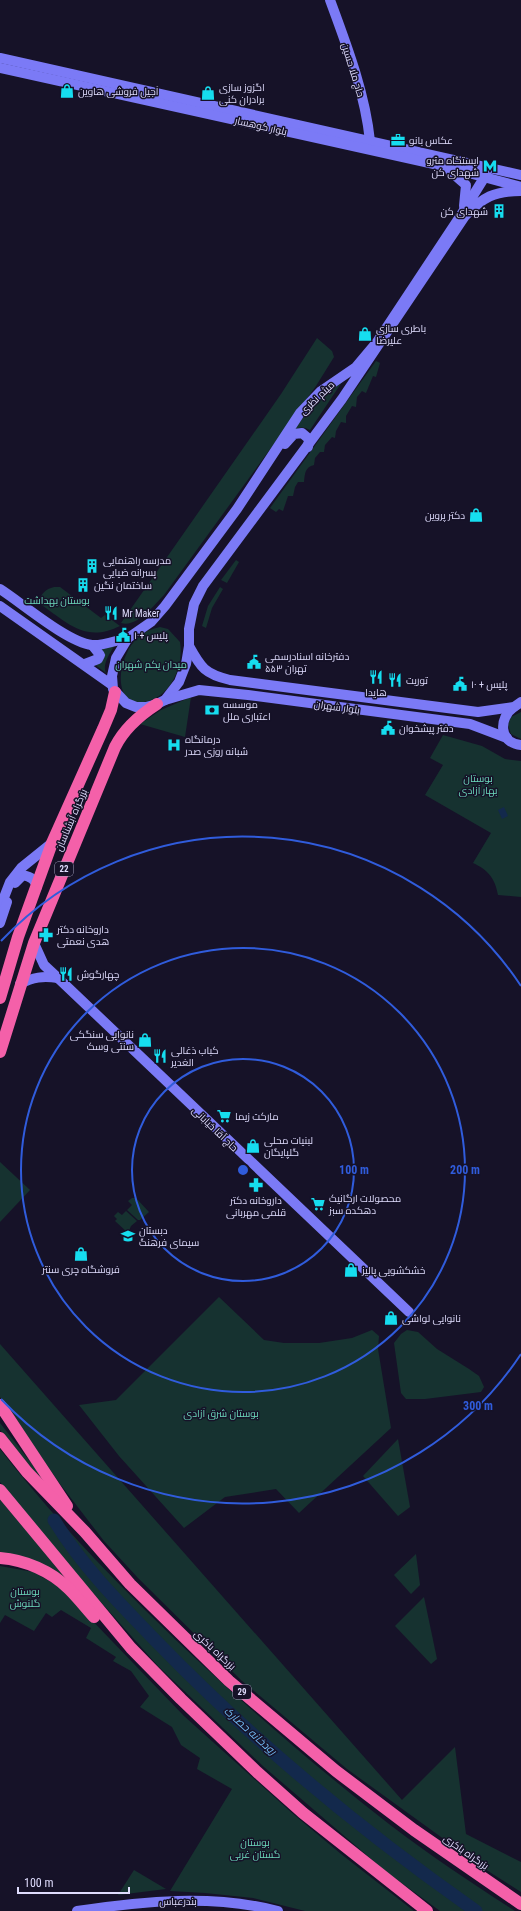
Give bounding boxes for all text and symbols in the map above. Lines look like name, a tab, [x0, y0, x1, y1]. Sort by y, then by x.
street label: حاج ملا حسین	[339, 42, 366, 99]
place label: اگزوز سازی برادران کنی	[219, 82, 265, 106]
shop icon: آجیل فروشی هاوین	[59, 83, 75, 99]
shop icon: اگزوز سازی برادران کنی	[200, 85, 216, 101]
place label: آجیل فروشی هاوین	[78, 86, 159, 98]
street label: بلوار کوهسار	[233, 114, 288, 137]
office icon: عکاس بانو	[390, 132, 406, 148]
place label: عکاس بانو	[409, 135, 453, 147]
place label: ایستگاه مترو شهدای کن	[426, 155, 479, 179]
metro station icon: ایستگاه مترو شهدای کن	[482, 158, 498, 174]
building icon: شهدای کن	[491, 203, 507, 219]
place label: شهدای کن	[441, 206, 488, 218]
place label: باطری سازی علیرضا	[376, 323, 426, 346]
shop icon: باطری سازی علیرضا	[357, 326, 373, 342]
street label: میثم نظری	[298, 379, 338, 418]
shop icon: دکتر پروین	[468, 507, 484, 523]
place label: دکتر پروین	[425, 510, 465, 522]
place label: مدرسه راهنمایی پسرانه ضیایی	[103, 555, 171, 579]
building icon: مدرسه راهنمایی پسرانه ضیایی	[84, 558, 100, 574]
building icon: ساختمان نگین	[75, 577, 91, 593]
place label: ساختمان نگین	[94, 580, 152, 592]
park label: بوستان بهداشت	[24, 595, 90, 607]
restaurant icon: Mr Maker	[103, 605, 119, 621]
place label: Mr Maker	[122, 608, 159, 619]
public building icon: پلیس +۱۰	[115, 627, 131, 643]
place label: پلیس +۱۰	[134, 630, 168, 642]
place label: دفترخانه اسنادرسمی ۵۵۳ تهران	[265, 651, 349, 675]
public building icon: دفترخانه اسنادرسمی ۵۵۳ تهران	[246, 654, 262, 670]
park label: میدان یکم شهران	[115, 659, 187, 672]
restaurant icon: هایدا	[368, 669, 384, 685]
restaurant icon: توریت	[387, 672, 403, 688]
place label: توریت	[406, 675, 428, 686]
public building icon: پلیس + ۱۰	[452, 676, 468, 692]
place label: پلیس + ۱۰	[471, 679, 508, 691]
place label: هایدا	[365, 687, 387, 698]
street label: بلوار شهران	[313, 698, 361, 717]
place label: موسسه اعتباری ملل	[223, 699, 271, 723]
bank icon: موسسه اعتباری ملل	[204, 702, 220, 718]
public building icon: دفتر پیشخوان	[380, 720, 396, 736]
place label: دفتر پیشخوان	[399, 723, 454, 735]
place label: درمانگاه شبانه روزی صدر	[184, 734, 248, 758]
hospital icon: درمانگاه شبانه روزی صدر	[166, 737, 182, 753]
park label: بوستان بهار آزادی	[459, 773, 497, 797]
street label: بزرگراه آبشناسان	[53, 787, 90, 853]
road number: 22	[55, 862, 73, 876]
place label: داروخانه دكتر هدی نعمتی	[56, 924, 109, 948]
pharmacy icon: داروخانه دكتر هدی نعمتی	[38, 927, 54, 943]
restaurant icon: چهارگوش	[58, 966, 74, 982]
place label: چهارگوش	[77, 969, 119, 981]
place label: نانوایی سنگکی سنتی وسک	[70, 1029, 134, 1053]
shop icon: نانوایی سنگکی سنتی وسک	[137, 1032, 153, 1048]
place label: کباب ذغالی الغدیر	[170, 1045, 219, 1068]
restaurant icon: کباب ذغالی الغدیر	[152, 1048, 168, 1064]
street label: حاج آقا خیابانی	[189, 1104, 240, 1154]
supermarket icon: مارکت زیما	[216, 1108, 232, 1124]
place label: مارکت زیما	[235, 1111, 279, 1122]
place label: لبنیات محلی گلپایگان	[264, 1135, 313, 1159]
shop icon: لبنیات محلی گلپایگان	[245, 1138, 261, 1154]
centre of rings	[236, 1163, 250, 1177]
text: 100 m	[339, 1163, 369, 1177]
text: 200 m	[450, 1163, 480, 1177]
pharmacy icon: داروخانه دکتر قلمی مهربانی	[248, 1177, 264, 1193]
place label: محصولات ارگانیک دهکده سبز	[328, 1193, 401, 1216]
place label: داروخانه دکتر قلمی مهربانی	[226, 1195, 286, 1219]
supermarket icon: محصولات ارگانیک دهکده سبز	[310, 1196, 326, 1212]
place label: دبستان سیمای فرهنگ	[139, 1225, 199, 1249]
school or university icon: دبستان سیمای فرهنگ	[120, 1228, 136, 1244]
shop icon: فروشگاه چری سنتر	[73, 1246, 89, 1262]
shop icon: خشکشویی پالیز	[343, 1262, 359, 1278]
place label: فروشگاه چری سنتر	[41, 1264, 120, 1276]
place label: خشکشویی پالیز	[361, 1265, 425, 1277]
shop icon: نانوایی لواشی	[383, 1310, 399, 1326]
place label: نانوایی لواشی	[402, 1313, 461, 1325]
text: 300 m	[463, 1399, 493, 1413]
park label: بوستان شرق آزادی	[183, 1408, 259, 1420]
park label: بوستان گلنوش	[10, 1586, 40, 1610]
street label: بزرگراه باکری	[191, 1628, 238, 1673]
road number: 29	[233, 1685, 251, 1699]
water label: رودخانه حصارک	[221, 1704, 280, 1759]
street label: بزرگراه باکری	[441, 1832, 491, 1872]
park label: بوستان گستان غربی	[230, 1837, 280, 1861]
scale bar	[18, 1869, 129, 1895]
text: 100 m	[24, 1876, 54, 1890]
street label: بندرعباس	[159, 1896, 197, 1908]

